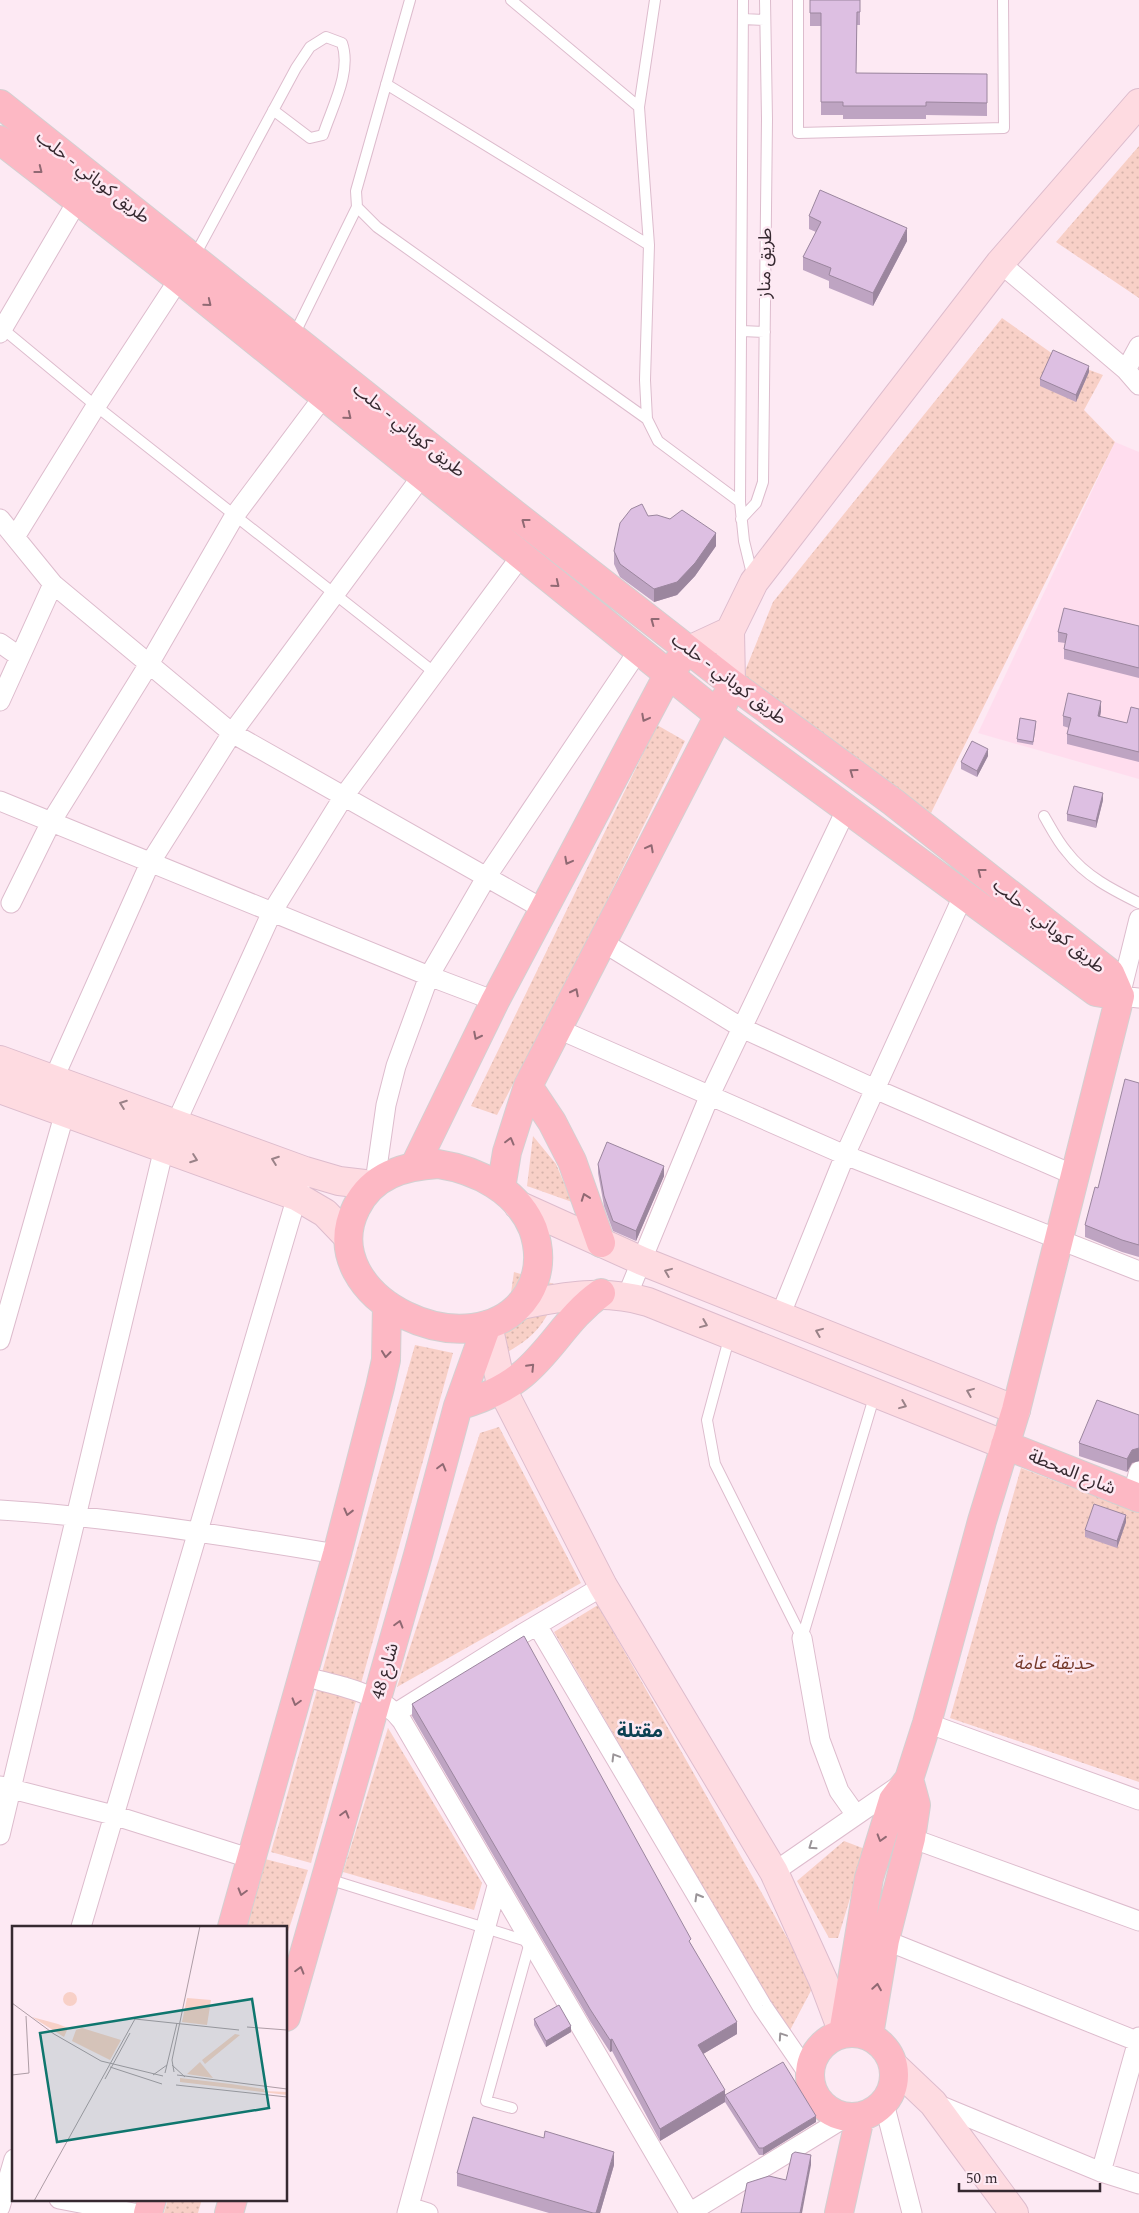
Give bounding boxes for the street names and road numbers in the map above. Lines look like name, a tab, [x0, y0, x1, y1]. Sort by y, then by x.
street label: طريق كوباني - حلب	[30, 124, 156, 230]
street label: طريق مناز	[751, 227, 779, 300]
street label: طريق كوباني - حلب	[347, 376, 471, 484]
street label: طريق كوباني - حلب	[665, 626, 793, 732]
street label: طريق كوباني - حلب	[987, 872, 1111, 980]
street label: شارع المحطة	[1024, 1442, 1120, 1502]
street label: 48 شارع	[364, 1640, 406, 1702]

